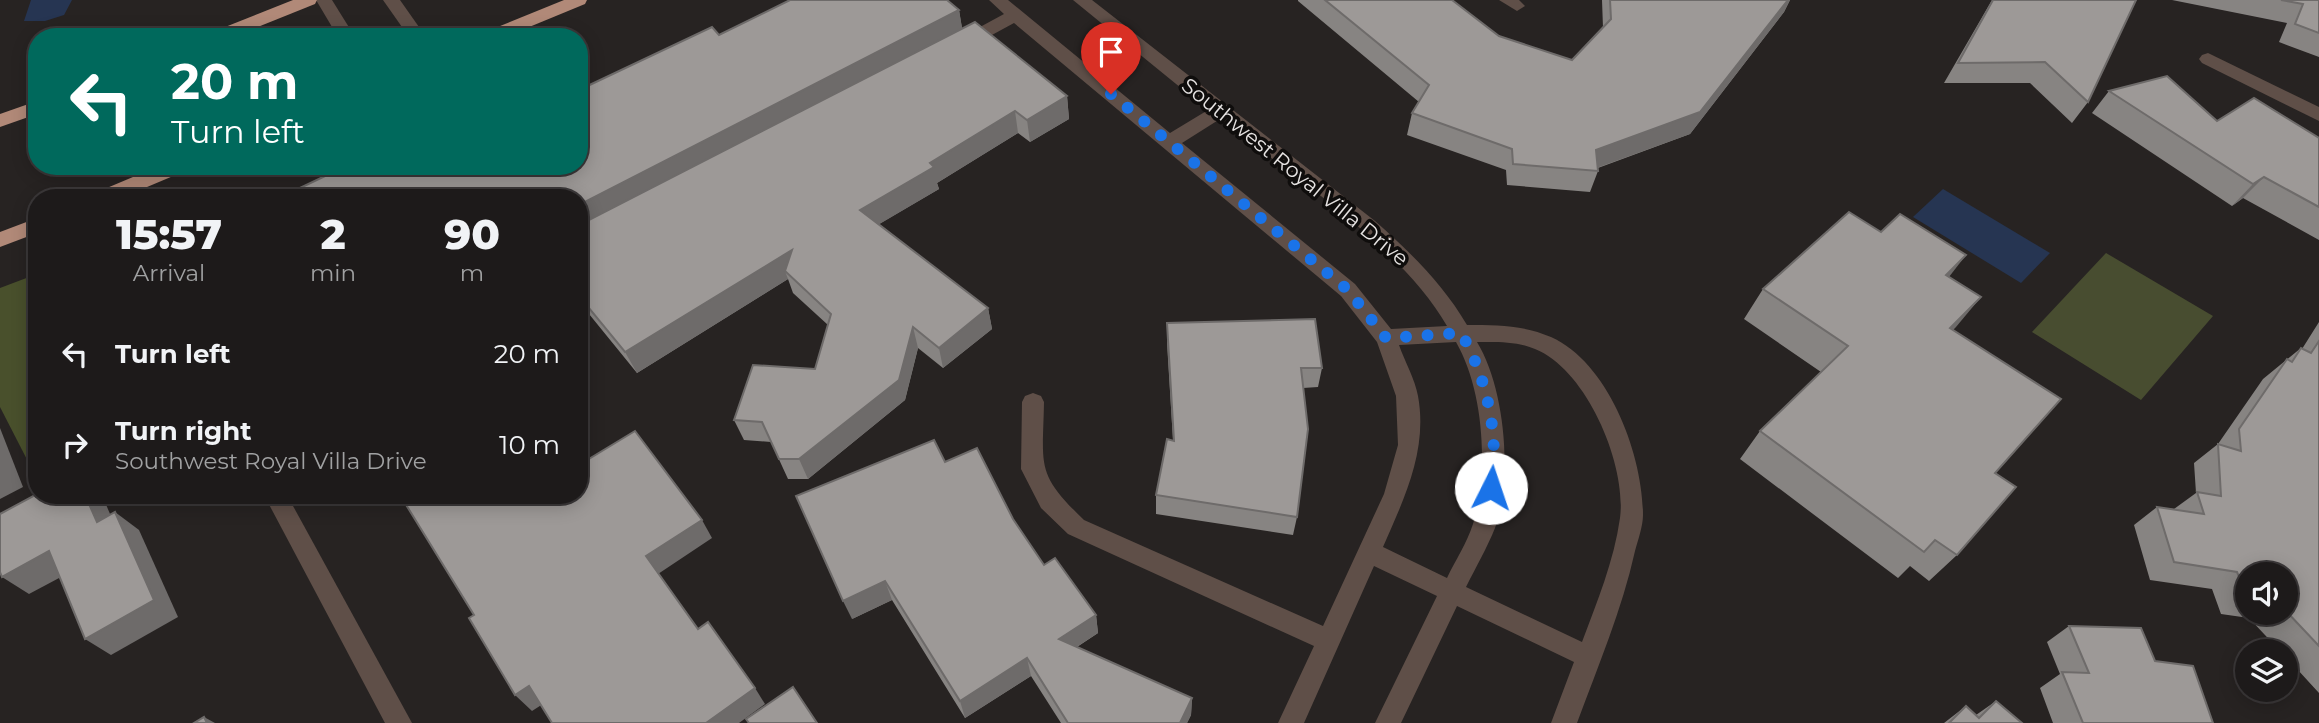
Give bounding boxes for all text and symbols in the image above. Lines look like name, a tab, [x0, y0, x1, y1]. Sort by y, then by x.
pin	[1081, 22, 1141, 94]
icon: arrive	[1092, 33, 1130, 71]
text: 20 m	[171, 52, 298, 111]
icon: left	[56, 56, 147, 147]
street label: Southwest Royal Villa Drive	[1177, 72, 1414, 271]
text: Turn left	[171, 112, 305, 151]
text: 15:57	[116, 208, 222, 260]
text: 2	[320, 208, 346, 260]
text: 90	[444, 208, 500, 260]
text: Arrival	[133, 259, 205, 287]
text: min	[310, 259, 356, 287]
text: m	[460, 259, 484, 287]
icon: left	[56, 335, 94, 373]
text: Turn left	[115, 338, 231, 370]
text: 20 m	[494, 338, 560, 370]
text: Turn right	[115, 415, 251, 447]
icon: right	[56, 426, 94, 464]
text: 10 m	[499, 429, 560, 461]
text: Southwest Royal Villa Drive	[115, 447, 427, 475]
position arrow	[1454, 451, 1528, 525]
map controls	[2235, 562, 2298, 702]
button: sound	[2235, 562, 2298, 625]
button: layers	[2235, 639, 2298, 702]

